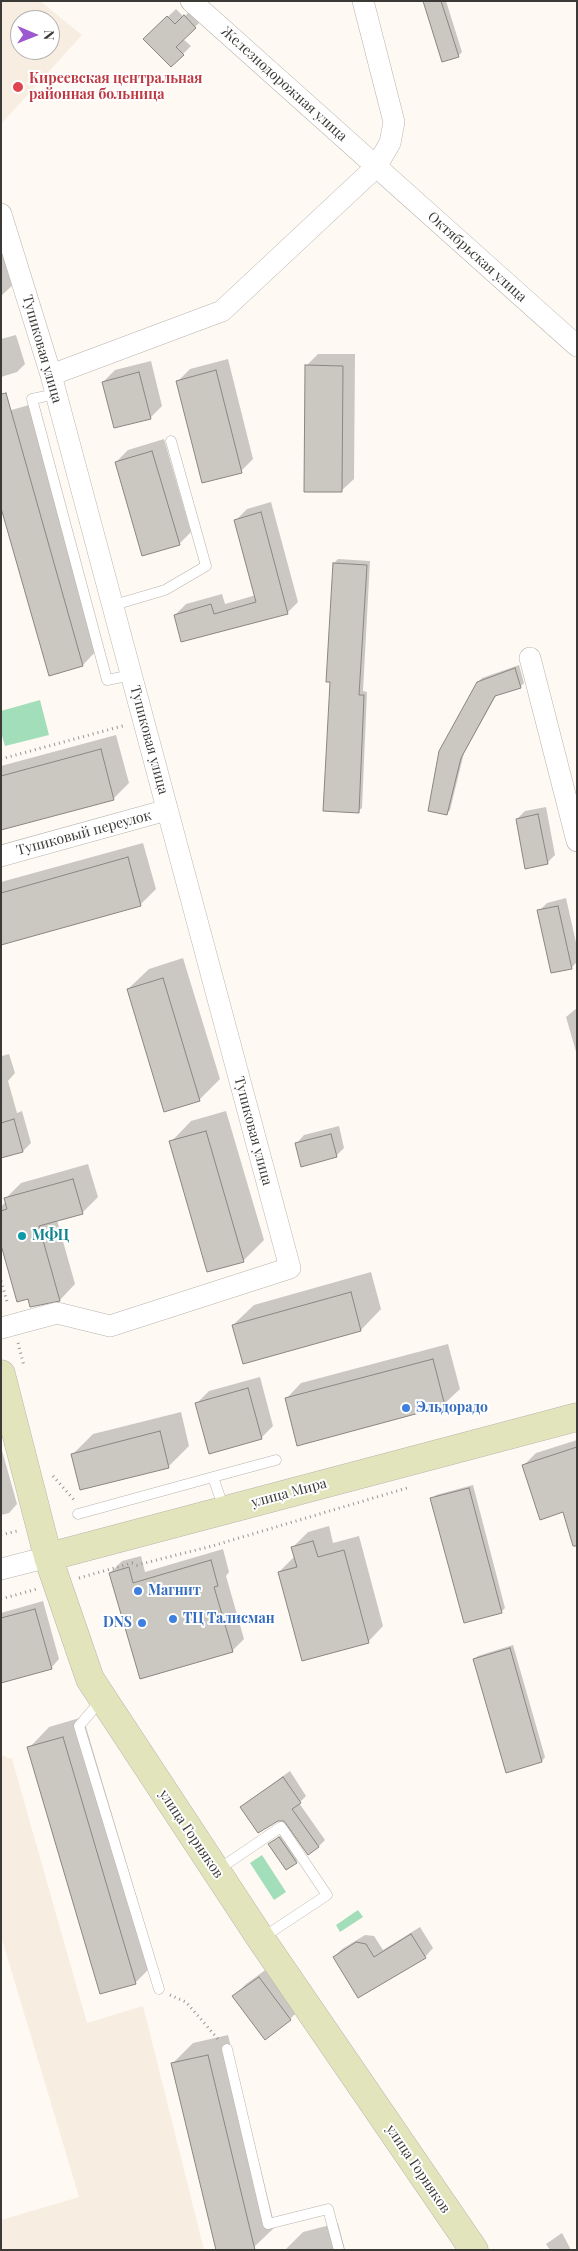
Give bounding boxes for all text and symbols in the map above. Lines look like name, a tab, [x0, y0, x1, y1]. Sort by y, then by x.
north arrow	[10, 10, 60, 60]
street label: Железнодорожная улица	[218, 23, 350, 145]
text: N	[40, 30, 59, 40]
place label: Киреевская центральная районная больница	[29, 71, 202, 104]
marker: Киреевская центральная районная больница	[11, 80, 25, 94]
street label: Октябрьская улица	[424, 208, 530, 306]
street label: Тупиковая улица	[18, 293, 66, 405]
street label: Тупиковая улица	[126, 684, 172, 796]
street label: Тупиковый переулок	[15, 807, 153, 859]
street label: Тупиковая улица	[230, 1075, 276, 1187]
place label: МФЦ	[32, 1228, 69, 1244]
marker: МФЦ	[16, 1230, 28, 1242]
place label: Эльдорадо	[416, 1400, 488, 1416]
marker: Эльдорадо	[400, 1402, 412, 1414]
street label: улица Мира	[249, 1475, 329, 1511]
place label: Магнит	[148, 1583, 201, 1599]
marker: Магнит	[132, 1585, 144, 1597]
place label: ТЦ Талисман	[183, 1611, 275, 1627]
marker: ТЦ Талисман	[167, 1613, 179, 1625]
place label: DNS	[103, 1615, 132, 1631]
marker: DNS	[136, 1617, 148, 1629]
street label: улица Горняков	[155, 1787, 227, 1881]
street label: улица Горняков	[382, 2122, 454, 2216]

